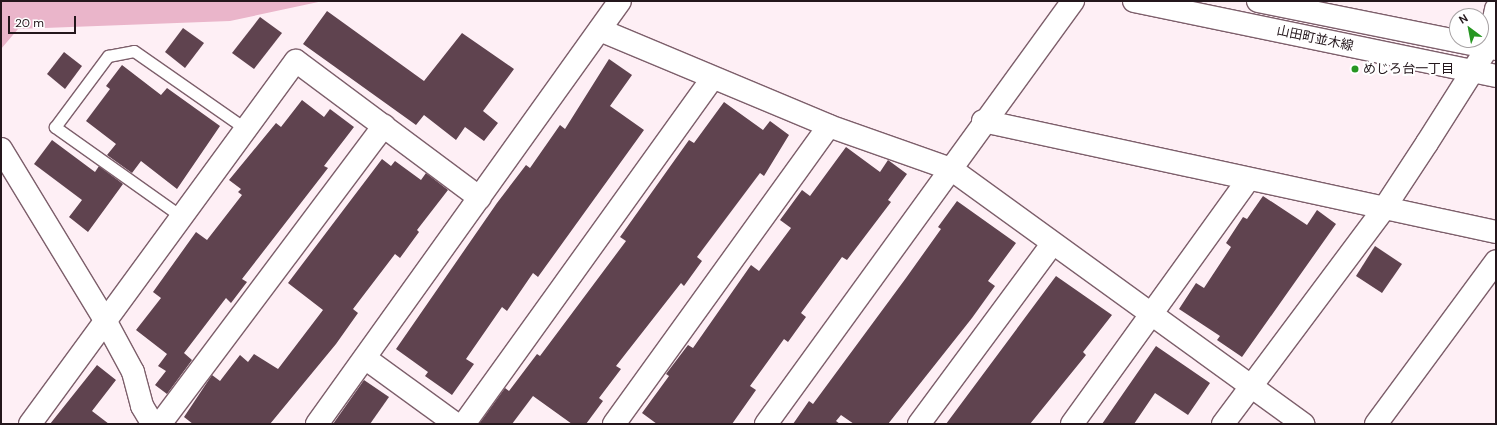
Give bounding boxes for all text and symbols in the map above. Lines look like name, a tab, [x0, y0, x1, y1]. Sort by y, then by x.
scale bar	[10, 8, 78, 34]
north arrow	[1449, 8, 1489, 48]
text: N	[1456, 11, 1470, 27]
text: 20 m	[15, 15, 44, 31]
street label: 山田町並木線	[1275, 23, 1355, 55]
place label: めじろ台一丁目	[1363, 61, 1454, 77]
marker: めじろ台一丁目	[1350, 64, 1360, 74]

